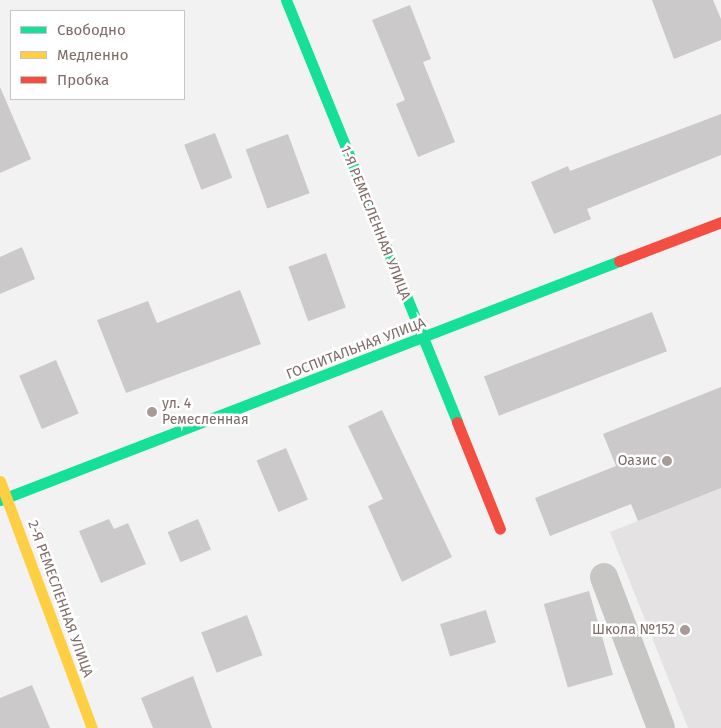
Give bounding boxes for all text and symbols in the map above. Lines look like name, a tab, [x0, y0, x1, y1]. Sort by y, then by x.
legend	[10, 10, 185, 100]
text: Свободно	[57, 21, 126, 39]
text: Медленно	[57, 46, 129, 64]
text: Пробка	[57, 71, 109, 89]
street label: 1-Я РЕМЕСЛЕННАЯ УЛИЦА	[336, 143, 414, 303]
street label: ГОСПИТАЛЬНАЯ УЛИЦА	[284, 315, 428, 383]
place label: ул. 4 Ремесленная	[162, 396, 249, 428]
marker: ул. 4 Ремесленная	[146, 406, 158, 418]
place label: Оазис	[618, 453, 657, 469]
marker: Оазис	[661, 455, 673, 467]
street label: 2-Я РЕМЕСЛЕННАЯ УЛИЦА	[24, 518, 96, 680]
place label: Школа №152	[592, 622, 675, 638]
marker: Школа №152	[679, 624, 691, 636]

